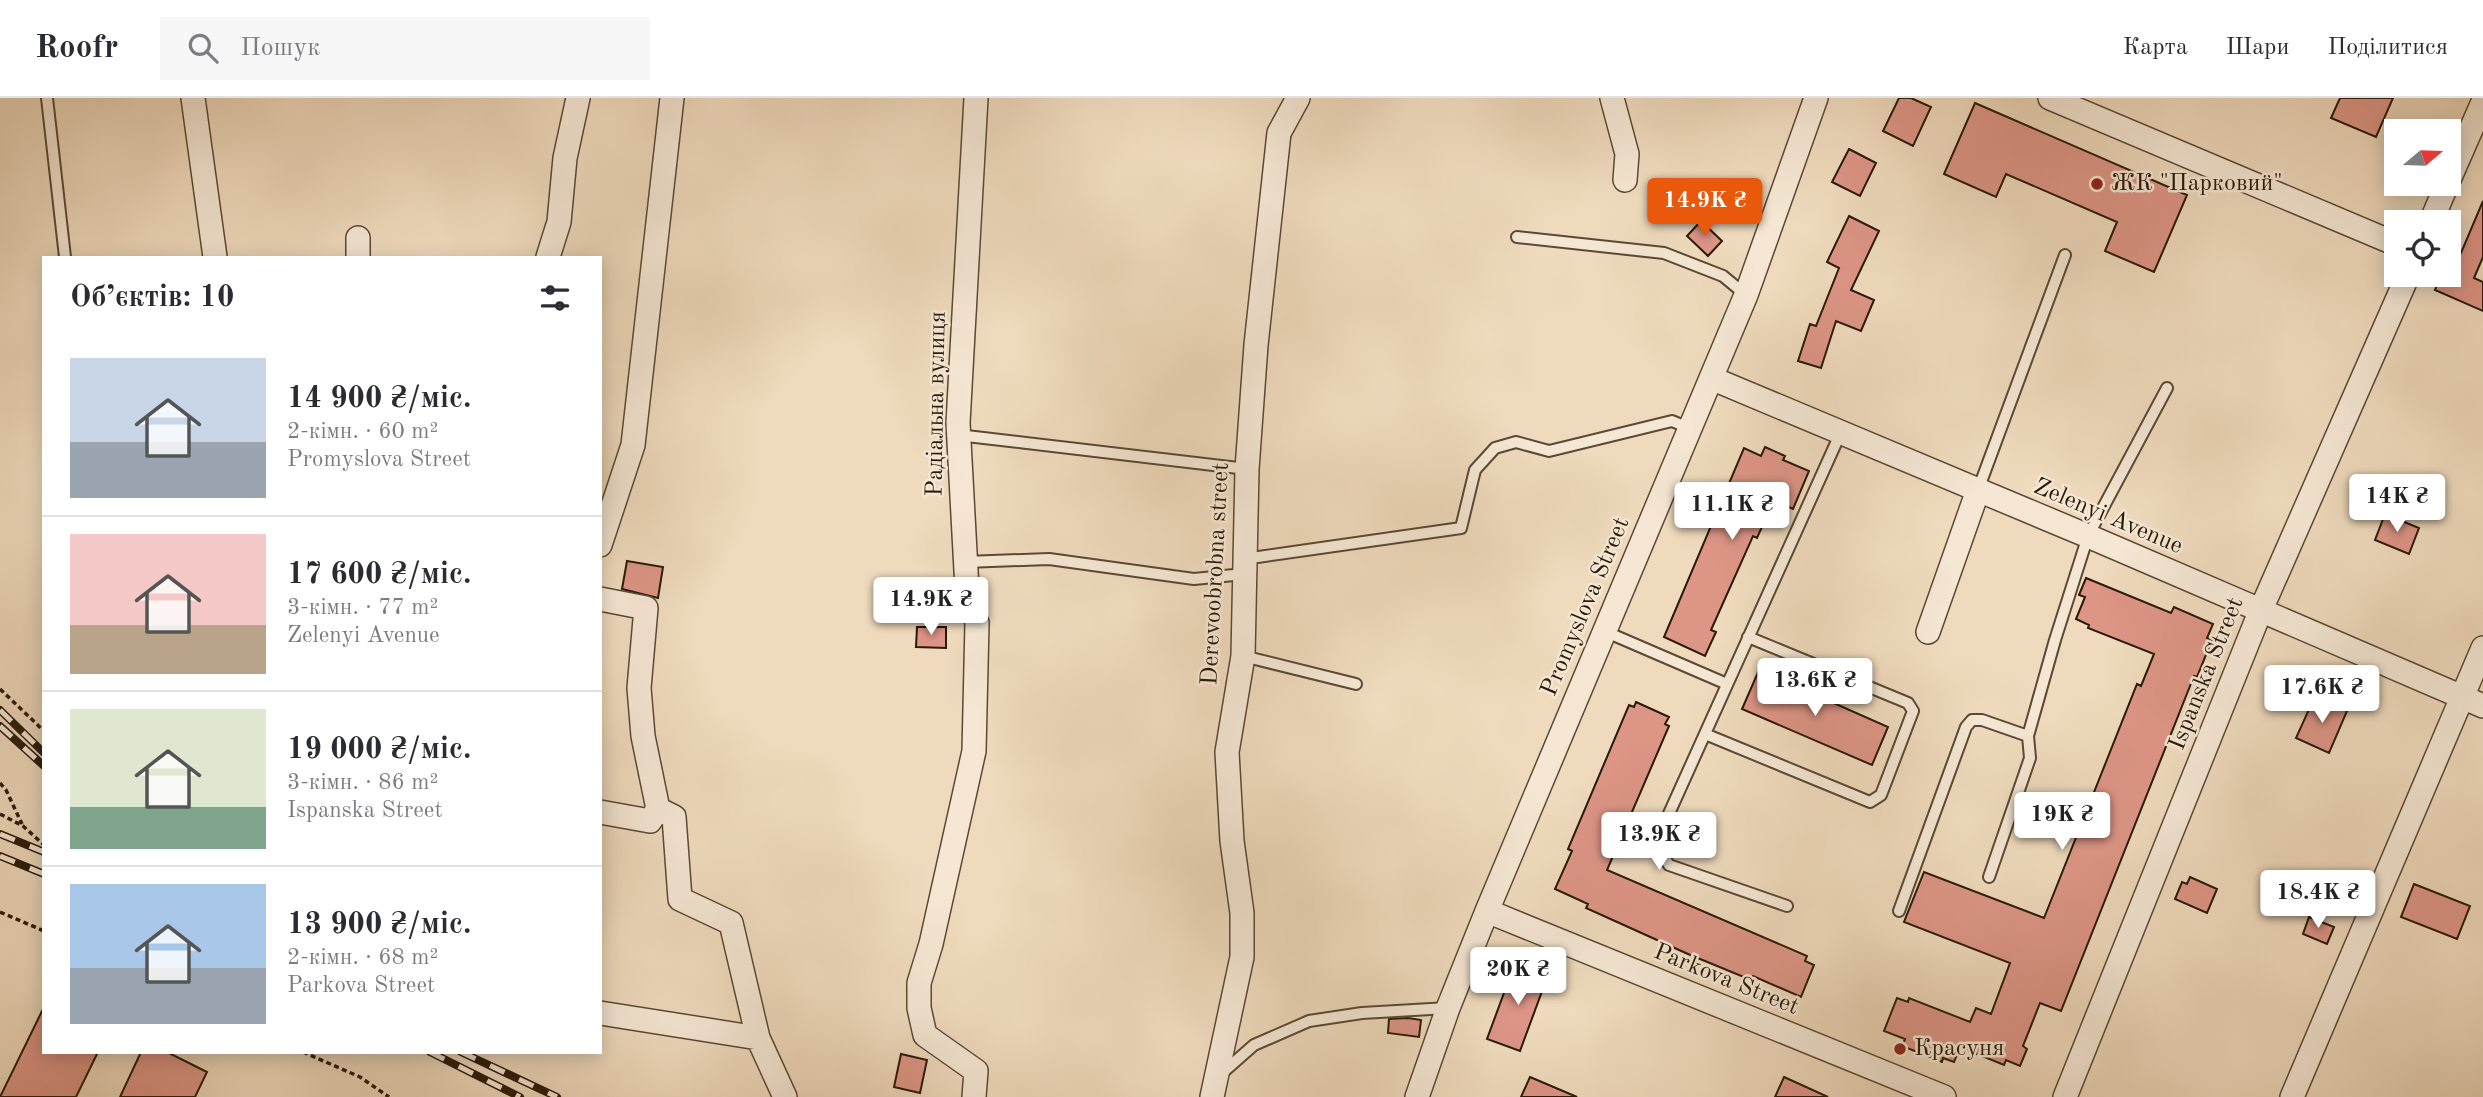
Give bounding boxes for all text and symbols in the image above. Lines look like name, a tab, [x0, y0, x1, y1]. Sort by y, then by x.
search box	[160, 17, 650, 80]
icon: search	[184, 29, 222, 67]
text: Roofr	[35, 32, 118, 65]
text: Пошук	[240, 35, 320, 61]
text: Карта	[2123, 36, 2188, 60]
text: Шари	[2226, 36, 2289, 60]
text: Поділитися	[2327, 36, 2448, 60]
north arrow	[2384, 119, 2460, 196]
map controls	[2384, 119, 2461, 287]
place label: ЖК "Парковий"	[2111, 172, 2283, 196]
marker: ЖК "Парковий"	[2089, 176, 2105, 192]
pin: 14.9K ₴	[1640, 178, 1770, 238]
text: 14.9K ₴	[1663, 189, 1747, 212]
button: locate	[2384, 210, 2461, 287]
icon: filters	[536, 279, 574, 317]
text: Об’єктів: 10	[70, 283, 234, 313]
street label: Радіальна вулиця	[923, 311, 951, 497]
text: 14 900 ₴/міс.	[287, 384, 471, 414]
icon: home	[126, 386, 210, 470]
text: 2-кімн. · 60 m²	[287, 420, 438, 443]
text: Promyslova Street	[287, 448, 471, 471]
street label: Derevoobrobna street	[1198, 462, 1234, 686]
pin: 14K ₴	[2348, 474, 2446, 534]
street label: Zelenyi Avenue	[2030, 475, 2186, 559]
pin: 11.1K ₴	[1667, 482, 1797, 542]
text: 14K ₴	[2365, 485, 2429, 508]
text: 11.1K ₴	[1690, 493, 1774, 516]
street label: Promyslova Street	[1537, 514, 1635, 700]
text: 17 600 ₴/міс.	[287, 560, 471, 590]
icon: home	[126, 562, 210, 646]
pin: 14.9K ₴	[866, 578, 996, 637]
text: 14.9K ₴	[889, 588, 973, 611]
street label: Ispanska Street	[2165, 594, 2249, 754]
text: 3-кімн. · 77 m²	[287, 596, 438, 619]
text: Zelenyi Avenue	[287, 624, 440, 647]
pin: 13.6K ₴	[1750, 658, 1880, 718]
pin: 17.6K ₴	[2257, 666, 2387, 725]
text: 13.6K ₴	[1773, 669, 1857, 692]
text: 17.6K ₴	[2280, 676, 2364, 699]
text: 19 000 ₴/міс.	[287, 735, 471, 765]
icon: home	[126, 737, 210, 821]
text: 3-кімн. · 86 m²	[287, 771, 438, 794]
pin: 19K ₴	[2013, 792, 2111, 852]
text: Ispanska Street	[287, 799, 442, 822]
text: 19K ₴	[2030, 803, 2094, 826]
pin: 13.9K ₴	[1594, 812, 1724, 872]
text: 13.9K ₴	[1617, 823, 1701, 846]
pin: 18.4K ₴	[2253, 870, 2383, 930]
text: 18.4K ₴	[2276, 881, 2360, 904]
text: 13 900 ₴/міс.	[287, 910, 471, 940]
icon: home	[126, 912, 210, 996]
street label: Parkova Street	[1650, 940, 1802, 1020]
text: 2-кімн. · 68 m²	[287, 946, 438, 969]
pin: 20K ₴	[1469, 948, 1567, 1007]
text: 20K ₴	[1486, 958, 1550, 981]
text: Parkova Street	[287, 974, 435, 997]
place label: Красуня	[1914, 1037, 2005, 1061]
marker: Красуня	[1892, 1041, 1908, 1057]

